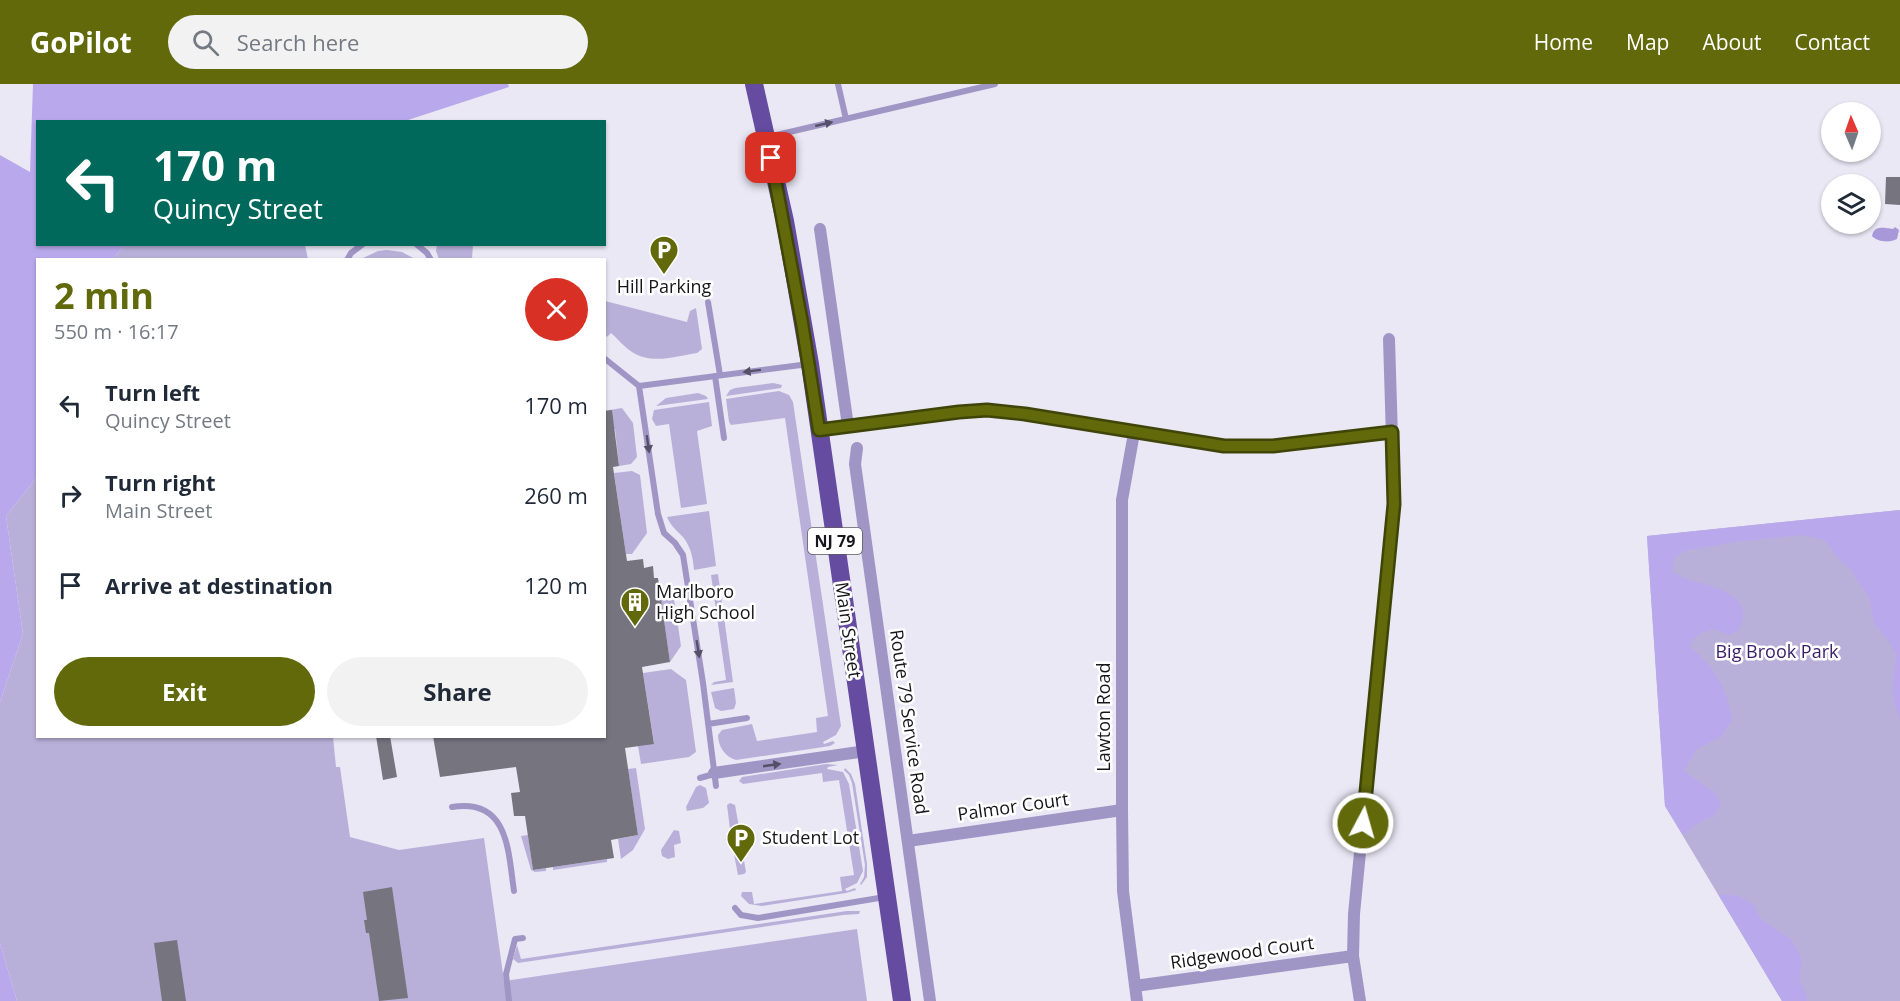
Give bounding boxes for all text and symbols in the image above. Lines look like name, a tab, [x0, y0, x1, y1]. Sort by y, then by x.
search box	[168, 15, 588, 69]
text: GoPilot	[30, 23, 132, 61]
icon: search	[189, 26, 222, 59]
text: Search here	[237, 27, 359, 57]
text: Home	[1534, 28, 1593, 56]
text: Map	[1626, 28, 1669, 56]
text: About	[1702, 28, 1762, 56]
text: Contact	[1795, 28, 1870, 56]
north arrow	[1821, 102, 1881, 162]
map controls	[1821, 102, 1881, 234]
one-way arrow	[815, 119, 834, 128]
pin	[745, 132, 796, 183]
text: 170 m	[153, 136, 277, 193]
icon: arrive	[754, 141, 787, 174]
icon: left	[54, 144, 132, 222]
button: layers	[1821, 174, 1881, 234]
text: Quincy Street	[153, 190, 323, 227]
parking icon: Hill Parking	[648, 234, 680, 276]
text: 2 min	[54, 271, 154, 320]
place label: Hill Parking	[617, 274, 712, 298]
button: close	[525, 278, 588, 341]
text: 550 m · 16:17	[54, 318, 179, 345]
one-way arrow	[742, 367, 761, 376]
text: Turn left	[105, 377, 200, 407]
icon: left	[54, 389, 87, 422]
text: 170 m	[524, 390, 588, 420]
text: Quincy Street	[105, 407, 231, 434]
one-way arrow	[643, 434, 652, 453]
text: Turn right	[105, 467, 216, 497]
icon: right	[54, 479, 87, 512]
text: 260 m	[524, 480, 588, 510]
text: Main Street	[105, 497, 212, 524]
road number: NJ 79	[808, 528, 862, 554]
icon: arrive	[54, 569, 87, 602]
text: Arrive at destination	[105, 570, 333, 600]
text: 120 m	[524, 570, 588, 600]
place label: Marlboro High School	[656, 579, 755, 624]
street label: Main Street	[830, 580, 868, 679]
building icon: Marlboro High School	[619, 586, 651, 628]
street label: Route 79 Service Road	[885, 628, 935, 816]
park label: Big Brook Park	[1715, 639, 1839, 663]
one-way arrow	[693, 640, 702, 659]
button: Exit	[54, 657, 315, 726]
button: Share	[327, 657, 588, 726]
street label: Lawton Road	[1091, 662, 1115, 772]
one-way arrow	[763, 761, 782, 770]
street label: Palmor Court	[956, 786, 1070, 826]
position arrow	[1331, 791, 1395, 855]
parking icon: Student Lot	[725, 822, 757, 864]
place label: Student Lot	[762, 825, 859, 849]
street label: Ridgewood Court	[1168, 930, 1315, 974]

